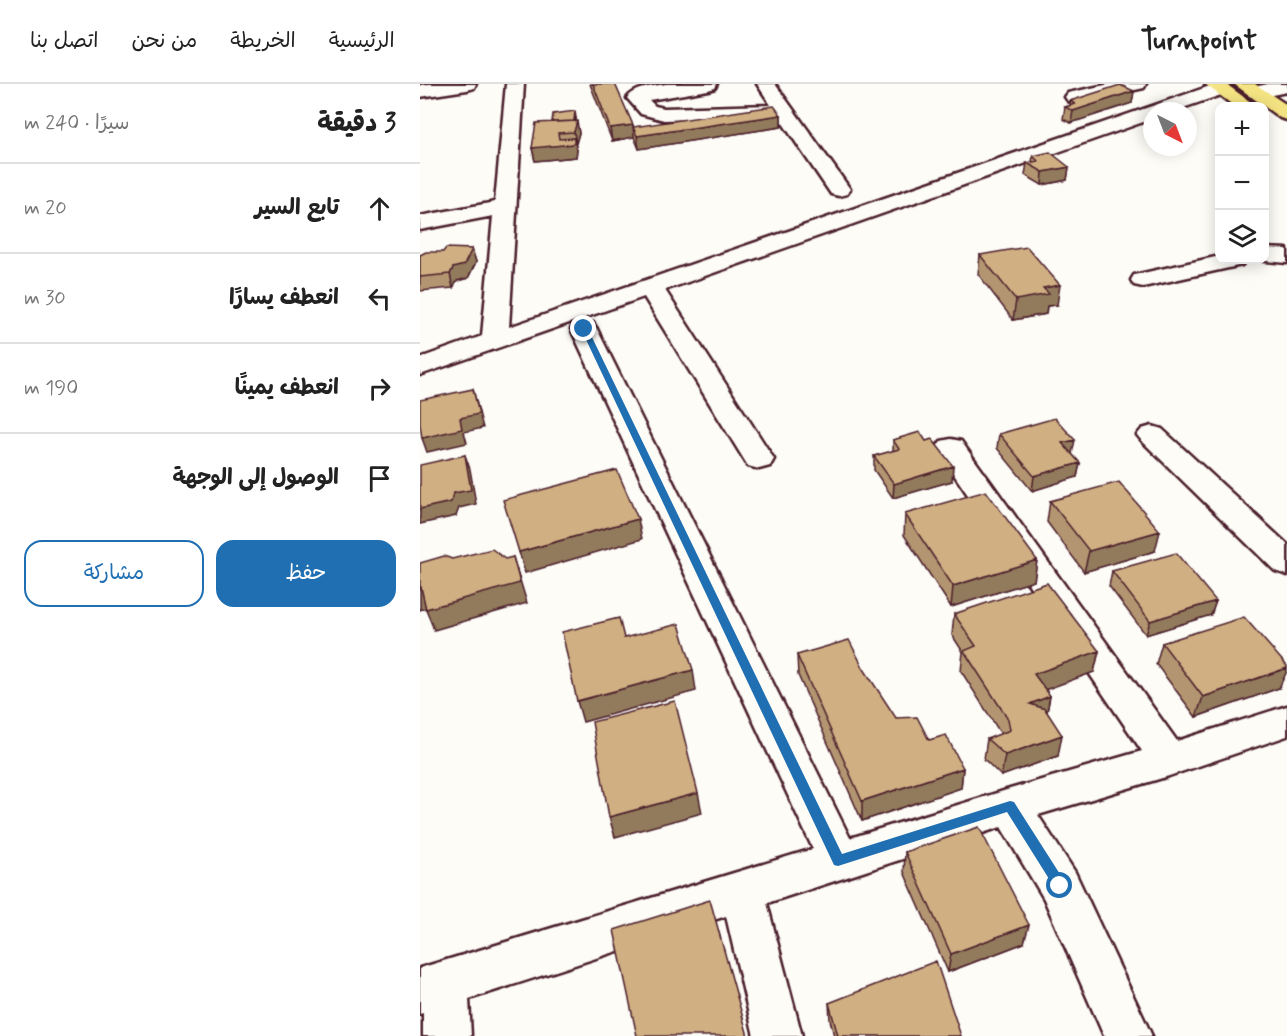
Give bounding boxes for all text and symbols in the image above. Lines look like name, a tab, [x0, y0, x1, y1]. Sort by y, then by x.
text: Turnpoint	[1141, 23, 1257, 60]
text: اتصل بنا	[30, 27, 98, 55]
text: من نحن	[131, 27, 197, 55]
text: الخريطة	[230, 27, 296, 55]
text: الرئيسية	[329, 27, 395, 55]
north arrow	[1143, 102, 1197, 156]
map controls	[1215, 102, 1269, 264]
button: +	[1215, 102, 1269, 156]
text: 3 دقيقة	[317, 107, 396, 141]
text: سيرًا · 240 m	[24, 110, 129, 137]
button: −	[1215, 156, 1269, 210]
icon: ahead	[363, 192, 396, 225]
text: تابع السير	[255, 194, 339, 222]
text: 20 m	[24, 195, 67, 222]
button: layers	[1215, 210, 1269, 264]
icon: left	[363, 282, 396, 315]
text: انعطف يسارًا	[229, 284, 339, 312]
text: 30 m	[24, 285, 66, 312]
route end	[570, 315, 596, 341]
icon: right	[363, 372, 396, 405]
text: انعطف يمينًا	[235, 374, 339, 402]
text: 190 m	[24, 375, 78, 402]
icon: arrive	[363, 462, 396, 495]
text: الوصول إلى الوجهة	[172, 464, 339, 492]
button: مشاركة	[24, 540, 204, 607]
button: حفظ	[216, 540, 396, 607]
route start	[1046, 872, 1072, 898]

